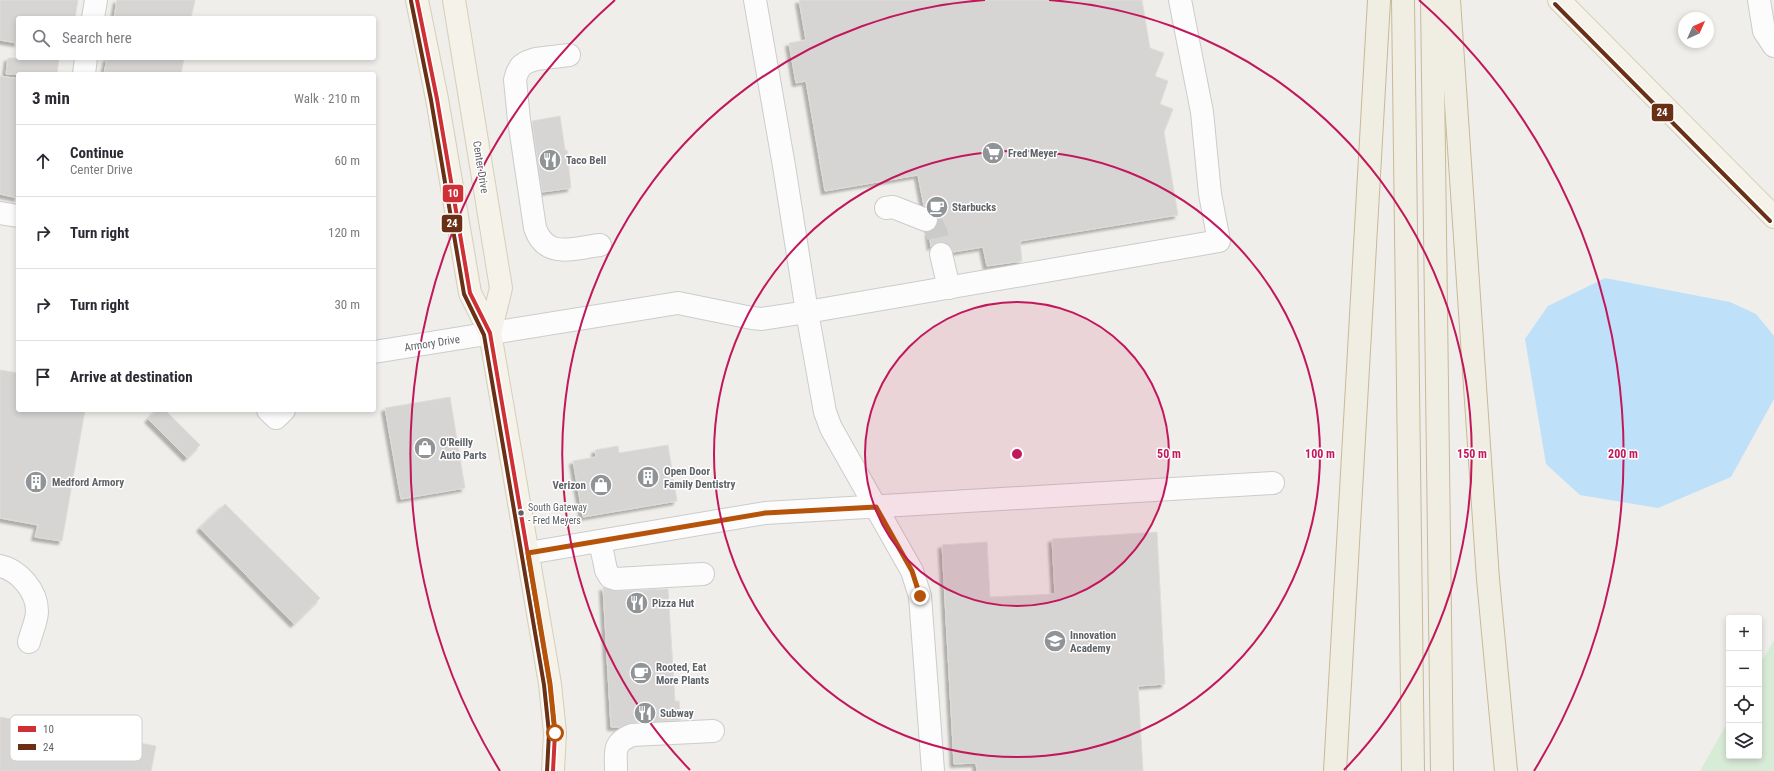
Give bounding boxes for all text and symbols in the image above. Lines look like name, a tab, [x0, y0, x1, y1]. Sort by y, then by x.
north arrow	[1678, 12, 1714, 48]
search box	[16, 16, 376, 60]
icon: search	[30, 27, 52, 49]
text: Search here	[62, 29, 132, 47]
text: 3 min	[32, 88, 70, 108]
text: Walk · 210 m	[294, 91, 360, 106]
line badge: 24	[1651, 103, 1674, 122]
text: 24	[1656, 106, 1668, 119]
street label: Center Drive	[470, 140, 491, 194]
supermarket icon: Fred Meyer	[980, 140, 1006, 166]
text: Continue	[70, 144, 124, 162]
restaurant icon: Taco Bell	[537, 147, 563, 173]
place label: Fred Meyer	[1008, 147, 1058, 160]
icon: ahead	[32, 150, 54, 172]
text: 60 m	[334, 153, 360, 168]
place label: Taco Bell	[566, 154, 607, 167]
text: Center Drive	[70, 162, 133, 177]
line badge: 10	[442, 184, 464, 203]
text: 10	[447, 187, 459, 200]
cafe icon: Starbucks	[924, 194, 950, 220]
place label: Starbucks	[952, 201, 996, 214]
line badge: 24	[441, 214, 463, 233]
text: 24	[446, 217, 458, 230]
icon: right	[32, 222, 54, 244]
text: Turn right	[70, 224, 129, 242]
text: 120 m	[328, 225, 360, 240]
icon: right	[32, 294, 54, 316]
text: Turn right	[70, 296, 129, 314]
text: 30 m	[334, 297, 360, 312]
street label: Armory Drive	[403, 333, 461, 354]
icon: arrive	[32, 366, 54, 388]
text: Arrive at destination	[70, 368, 193, 386]
shop icon: O'Reilly Auto Parts	[412, 435, 438, 461]
place label: O'Reilly Auto Parts	[440, 436, 487, 462]
centre of rings	[1010, 447, 1024, 461]
text: 50 m	[1157, 447, 1181, 461]
text: 100 m	[1305, 447, 1335, 461]
text: 150 m	[1457, 447, 1487, 461]
text: 200 m	[1608, 447, 1638, 461]
building icon: Open Door Family Dentistry	[635, 464, 661, 490]
place label: Open Door Family Dentistry	[664, 465, 736, 491]
building icon: Medford Armory	[23, 469, 49, 495]
shop icon: Verizon	[588, 472, 614, 498]
place label: Medford Armory	[52, 476, 124, 489]
place label: Verizon	[552, 479, 586, 492]
place label: South Gateway - Fred Meyers	[528, 502, 587, 526]
marker: South Gateway - Fred Meyers	[516, 508, 526, 518]
route end	[911, 587, 929, 605]
restaurant icon: Pizza Hut	[624, 590, 650, 616]
place label: Pizza Hut	[652, 597, 695, 610]
map controls	[1726, 615, 1762, 759]
button: +	[1726, 615, 1762, 651]
school or university icon: Innovation Academy	[1042, 628, 1068, 654]
place label: Innovation Academy	[1070, 629, 1116, 655]
button: −	[1726, 651, 1762, 687]
cafe icon: Rooted, Eat More Plants	[628, 660, 654, 686]
place label: Rooted, Eat More Plants	[656, 661, 709, 687]
button: locate	[1726, 687, 1762, 723]
restaurant icon: Subway	[632, 700, 658, 726]
place label: Subway	[660, 707, 694, 720]
legend	[10, 715, 142, 761]
text: 10	[43, 723, 54, 736]
button: layers	[1726, 723, 1762, 759]
route start	[546, 724, 564, 742]
text: 24	[43, 741, 54, 754]

